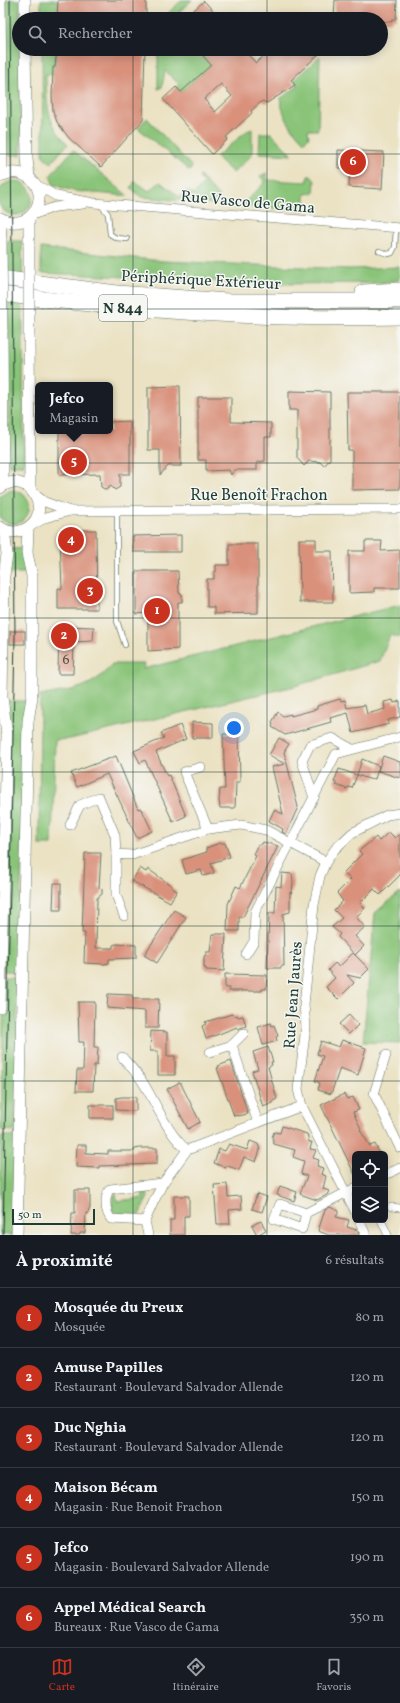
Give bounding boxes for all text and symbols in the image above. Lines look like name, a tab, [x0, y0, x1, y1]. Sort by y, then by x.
search box	[12, 12, 388, 56]
icon: search	[26, 23, 48, 45]
text: Rechercher	[58, 24, 132, 45]
pin: 6	[340, 147, 366, 177]
street label: Rue Vasco de Gama	[180, 186, 316, 220]
street label: Périphérique Extérieur	[120, 266, 282, 296]
road number: N 844	[99, 295, 147, 321]
popup	[35, 382, 113, 434]
text: Jefco	[50, 389, 84, 410]
text: Magasin	[50, 410, 98, 428]
pin: 5	[61, 447, 87, 477]
street label: Rue Benoît Frachon	[190, 485, 328, 507]
pin: 4	[58, 525, 84, 555]
pin: 3	[77, 576, 103, 606]
pin: 1	[144, 596, 170, 626]
pin: 2	[51, 621, 77, 651]
house number: 6	[62, 651, 70, 670]
your location	[224, 718, 244, 738]
street label: Rue Jean Jaurès	[279, 940, 309, 1050]
map controls	[352, 1151, 388, 1223]
button: locate	[352, 1151, 388, 1187]
button: layers	[352, 1187, 388, 1223]
scale bar	[12, 1207, 95, 1226]
text: 50 m	[18, 1208, 42, 1223]
text: À proximité	[16, 1250, 113, 1273]
text: 6 résultats	[325, 1252, 384, 1270]
text: Mosquée du Preux	[54, 1298, 184, 1319]
text: 1	[26, 1309, 32, 1327]
text: 80 m	[355, 1309, 384, 1327]
text: Mosquée	[54, 1319, 105, 1337]
text: Amuse Papilles	[54, 1358, 163, 1379]
text: 2	[26, 1369, 32, 1387]
text: 120 m	[350, 1369, 384, 1387]
text: Restaurant · Boulevard Salvador Allende	[54, 1379, 283, 1397]
text: Duc Nghia	[54, 1418, 127, 1439]
text: 3	[26, 1429, 32, 1447]
text: 120 m	[350, 1429, 384, 1447]
text: Restaurant · Boulevard Salvador Allende	[54, 1439, 283, 1457]
text: Maison Bécam	[54, 1478, 158, 1499]
text: 4	[25, 1489, 33, 1507]
text: 150 m	[351, 1489, 384, 1507]
text: Magasin · Rue Benoit Frachon	[54, 1499, 222, 1517]
text: Jefco	[54, 1538, 89, 1559]
text: 5	[26, 1549, 32, 1567]
text: 190 m	[350, 1549, 384, 1567]
text: Magasin · Boulevard Salvador Allende	[54, 1559, 269, 1577]
text: Appel Médical Search	[54, 1598, 206, 1619]
text: 6	[25, 1609, 33, 1627]
text: 350 m	[349, 1609, 384, 1627]
text: Bureaux · Rue Vasco de Gama	[54, 1619, 219, 1637]
tab: Carte	[49, 1656, 75, 1695]
tab: Itinéraire	[173, 1656, 219, 1695]
tab: Favoris	[316, 1656, 351, 1695]

